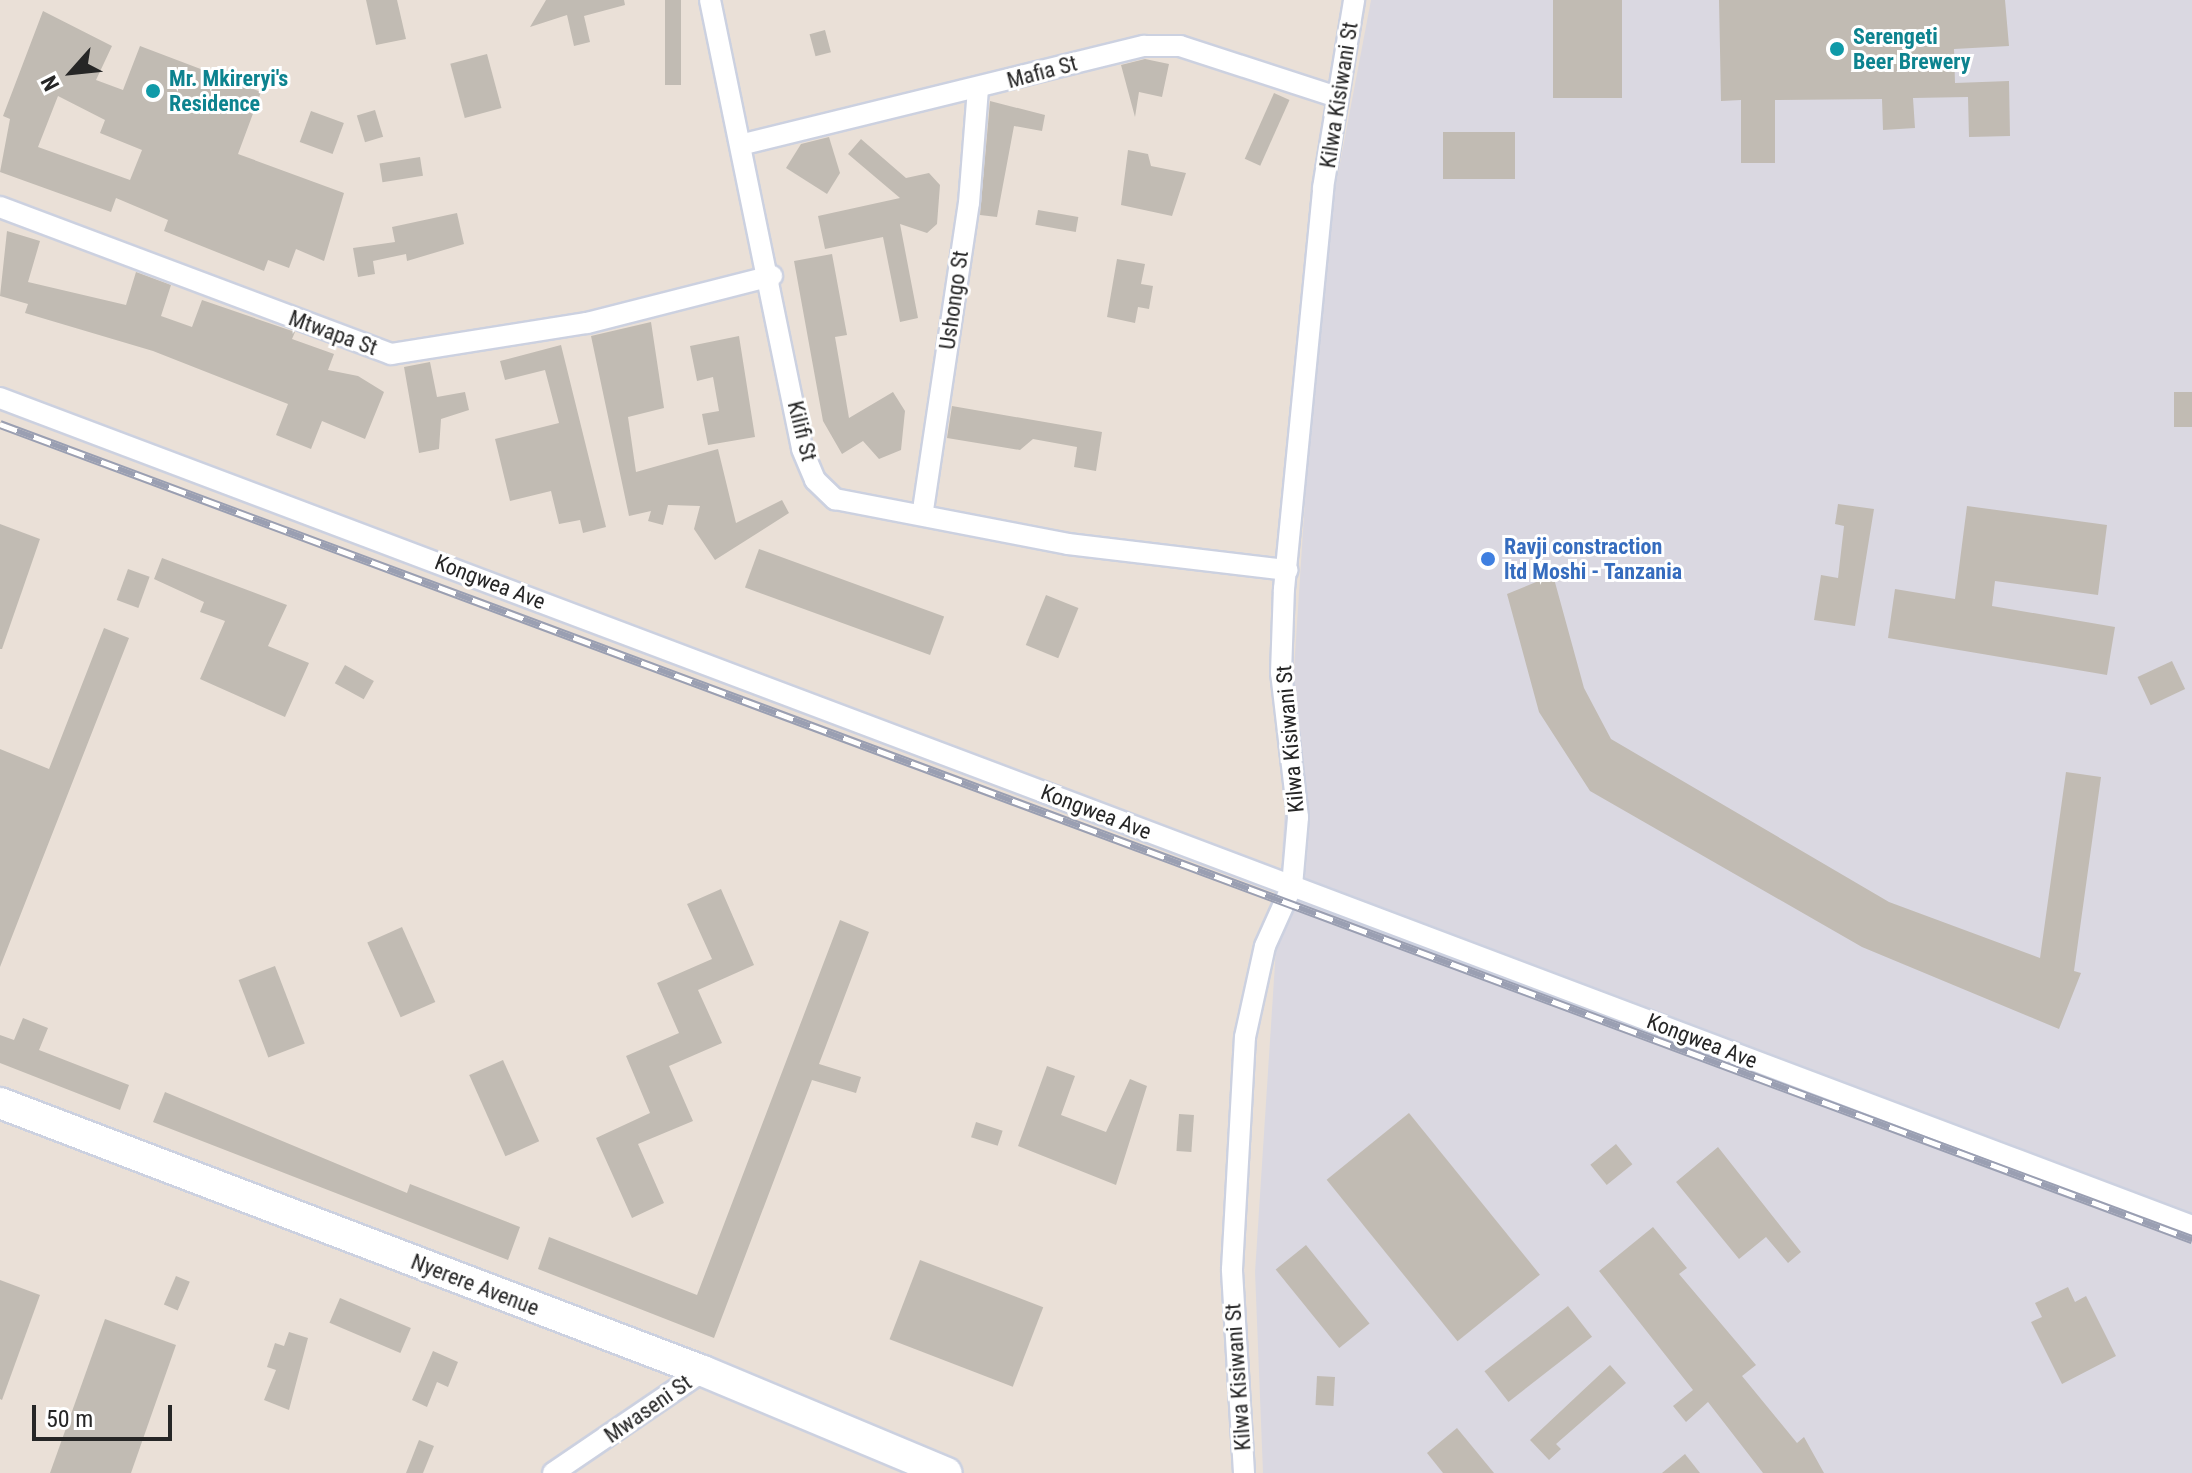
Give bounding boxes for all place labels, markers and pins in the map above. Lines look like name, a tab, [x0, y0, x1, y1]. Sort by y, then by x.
place label: Serengeti Beer Brewery	[1853, 23, 1970, 74]
marker: Serengeti Beer Brewery	[1828, 40, 1846, 58]
place label: Mr. Mkireryi's Residence	[169, 65, 288, 116]
marker: Mr. Mkireryi's Residence	[144, 82, 162, 100]
place label: Ravji constraction ltd Moshi - Tanzania	[1504, 533, 1683, 584]
marker: Ravji constraction ltd Moshi - Tanzania	[1479, 550, 1497, 568]

